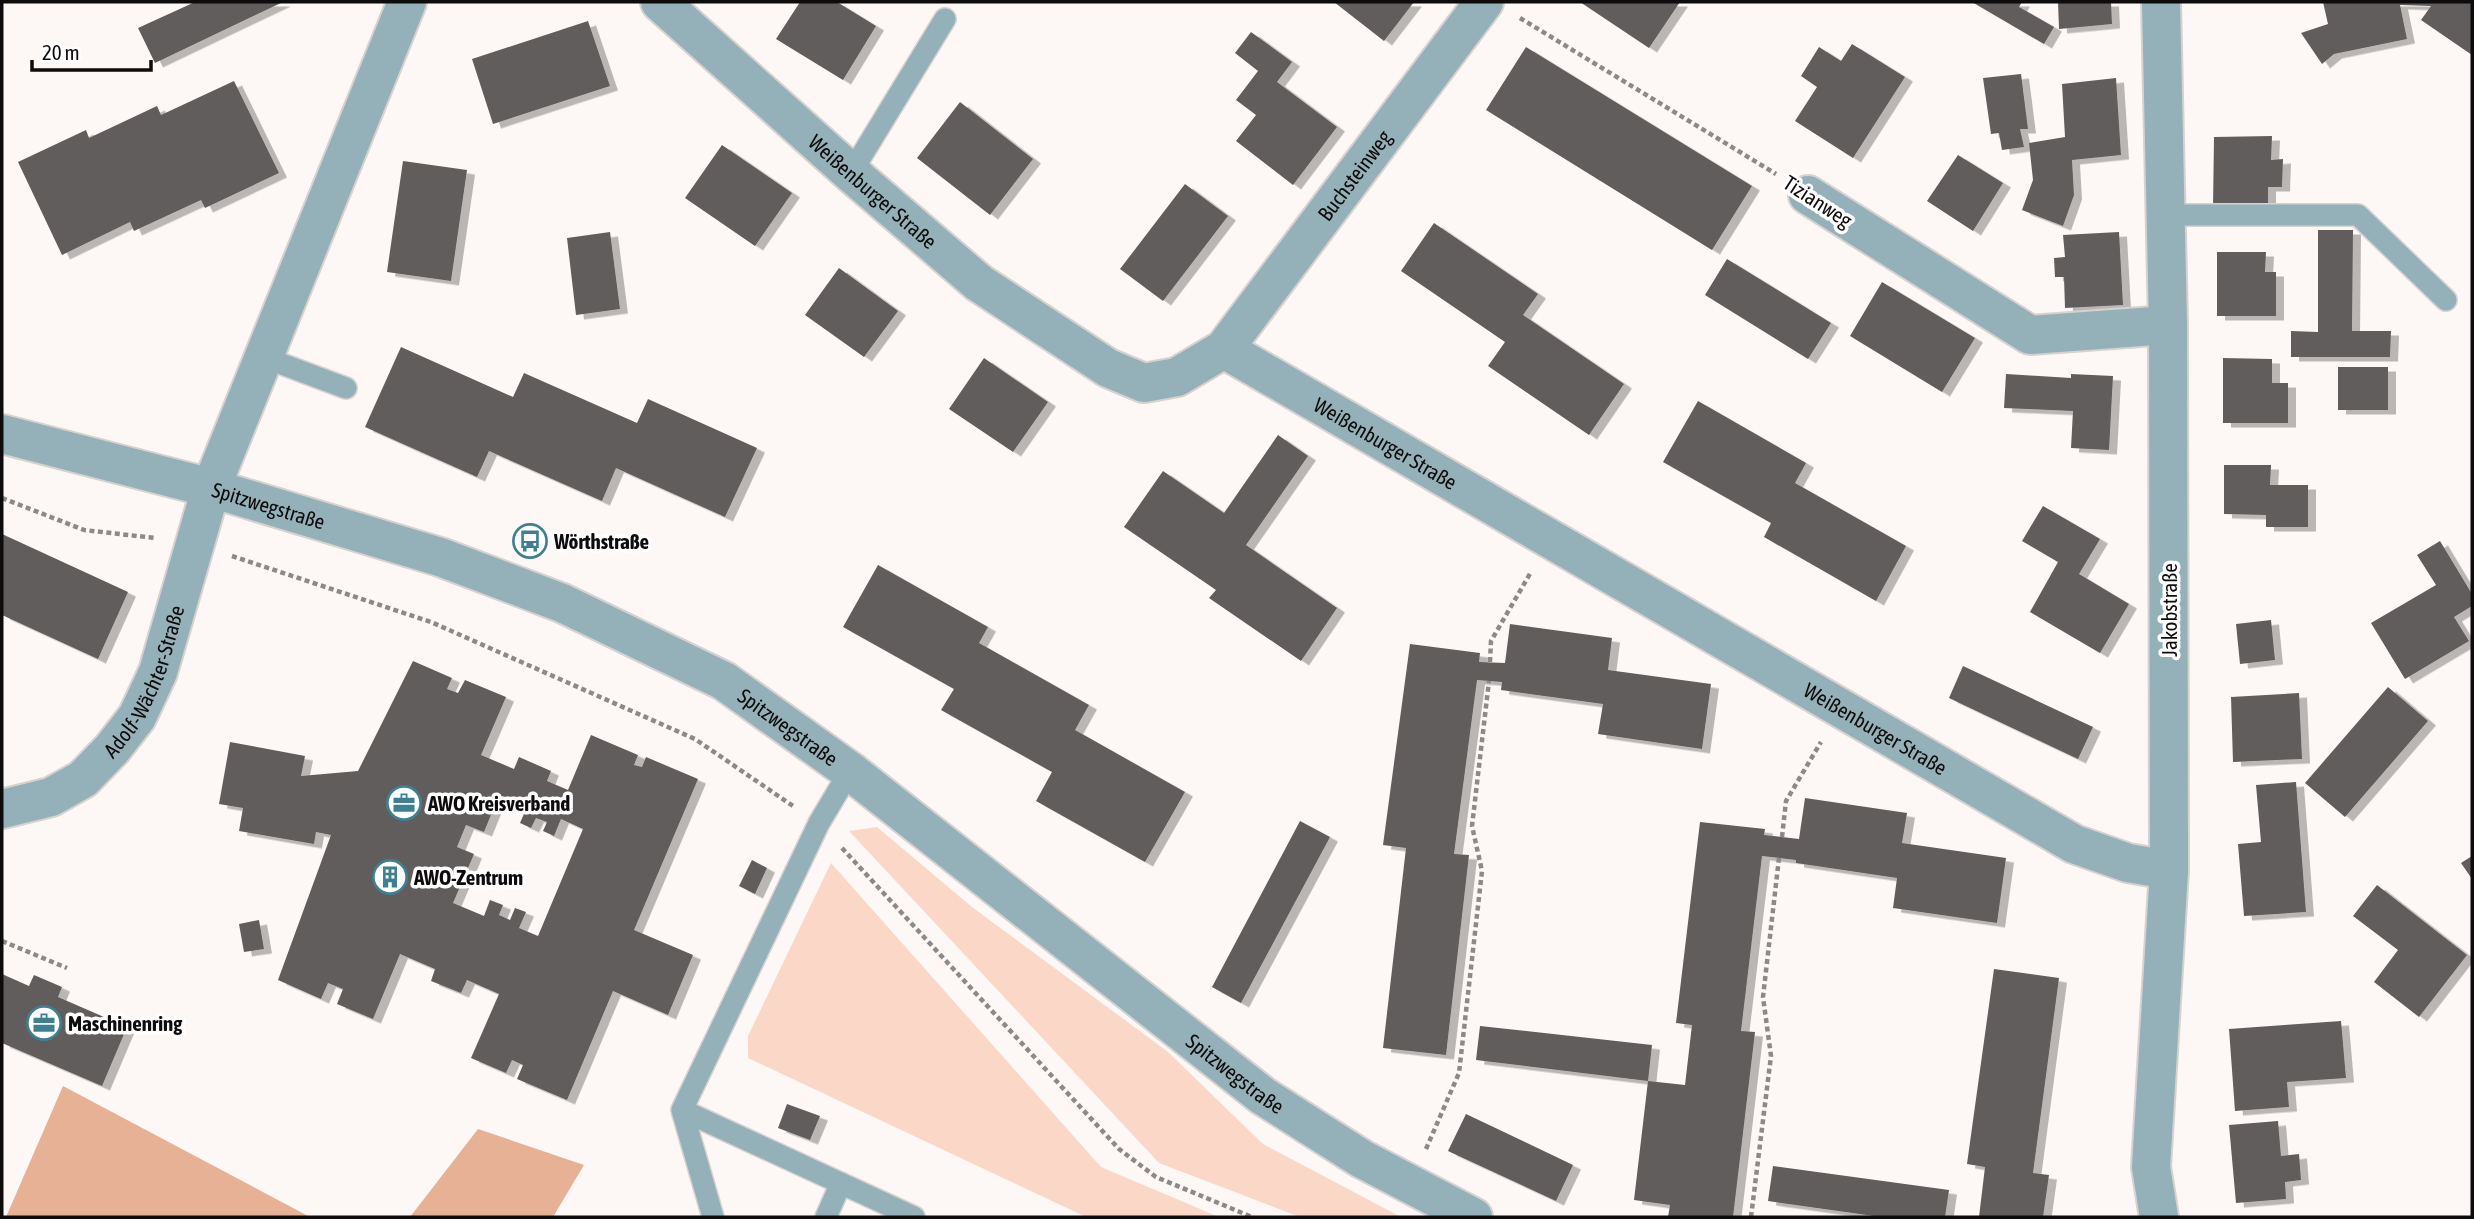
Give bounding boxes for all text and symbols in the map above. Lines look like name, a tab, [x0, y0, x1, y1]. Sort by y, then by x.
scale bar	[32, 28, 150, 72]
text: 20 m	[42, 40, 80, 64]
street label: Buchsteinweg	[1313, 125, 1396, 225]
street label: Weißenburger Straße	[804, 129, 942, 253]
street label: Tizianweg	[1779, 170, 1857, 232]
street label: Weißenburger Straße	[1310, 392, 1461, 494]
street label: Spitzwegstraße	[209, 477, 328, 534]
bus stop icon: Wörthstraße	[511, 522, 549, 560]
place label: Wörthstraße	[553, 529, 649, 553]
street label: Jakobstraße	[2157, 563, 2181, 657]
street label: Adolf-Wächter-Straße	[99, 603, 189, 762]
street label: Weißenburger Straße	[1800, 677, 1951, 779]
street label: Spitzwegstraße	[734, 683, 843, 770]
office icon: AWO Kreisverband	[385, 784, 423, 822]
place label: AWO Kreisverband	[427, 791, 570, 815]
building icon: AWO-Zentrum	[371, 858, 409, 896]
place label: AWO-Zentrum	[413, 865, 523, 889]
office icon: Maschinenring	[25, 1004, 63, 1042]
place label: Maschinenring	[68, 1011, 183, 1035]
street label: Spitzwegstraße	[1182, 1028, 1289, 1118]

